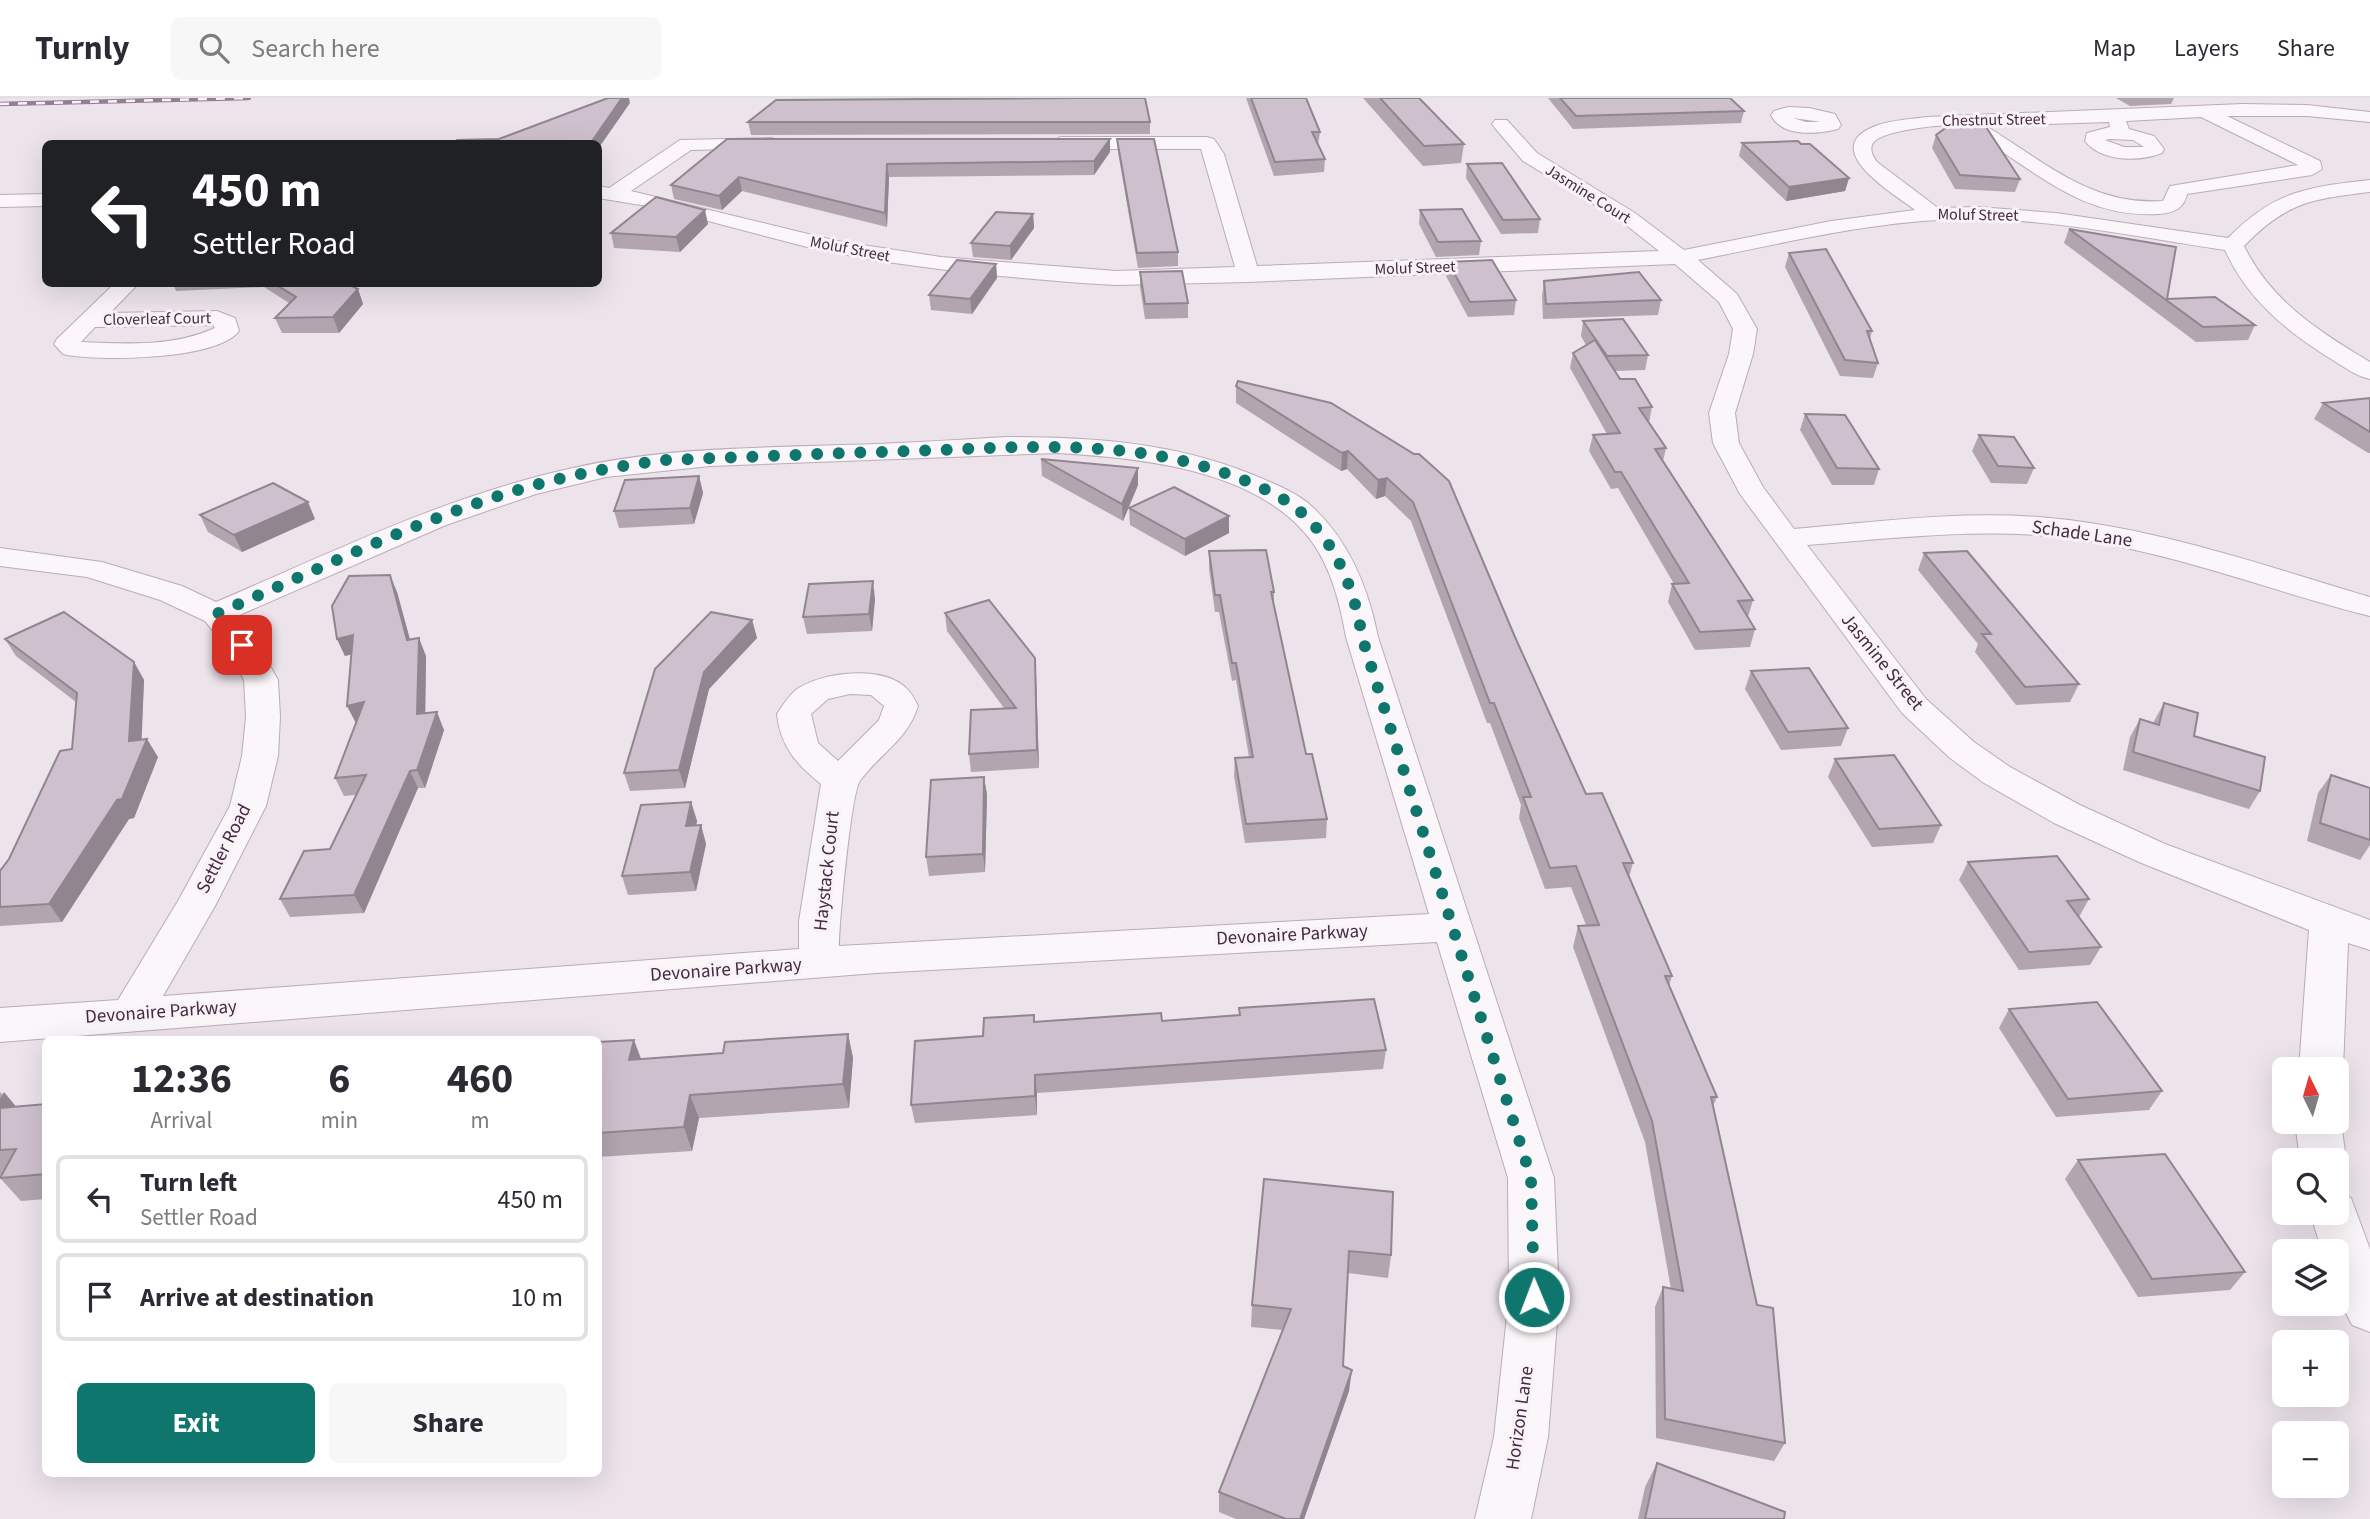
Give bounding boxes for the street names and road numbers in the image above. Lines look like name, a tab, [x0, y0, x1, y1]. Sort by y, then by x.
street label: Chestnut Street	[1942, 108, 2047, 132]
street label: Jasmine Court	[1541, 159, 1635, 229]
street label: Moluf Street	[1937, 203, 2019, 227]
street label: Moluf Street	[808, 230, 892, 268]
street label: Moluf Street	[1374, 256, 1456, 280]
street label: Cloverleaf Court	[103, 307, 212, 331]
street label: Schade Lane	[2030, 514, 2134, 554]
street label: Jasmine Street	[1834, 608, 1930, 717]
street label: Settler Road	[190, 800, 258, 898]
street label: Haystack Court	[807, 809, 847, 932]
street label: Devonaire Parkway	[1215, 918, 1369, 952]
street label: Devonaire Parkway	[649, 951, 803, 989]
street label: Devonaire Parkway	[84, 993, 238, 1031]
street label: Horizon Lane	[1499, 1364, 1541, 1472]

